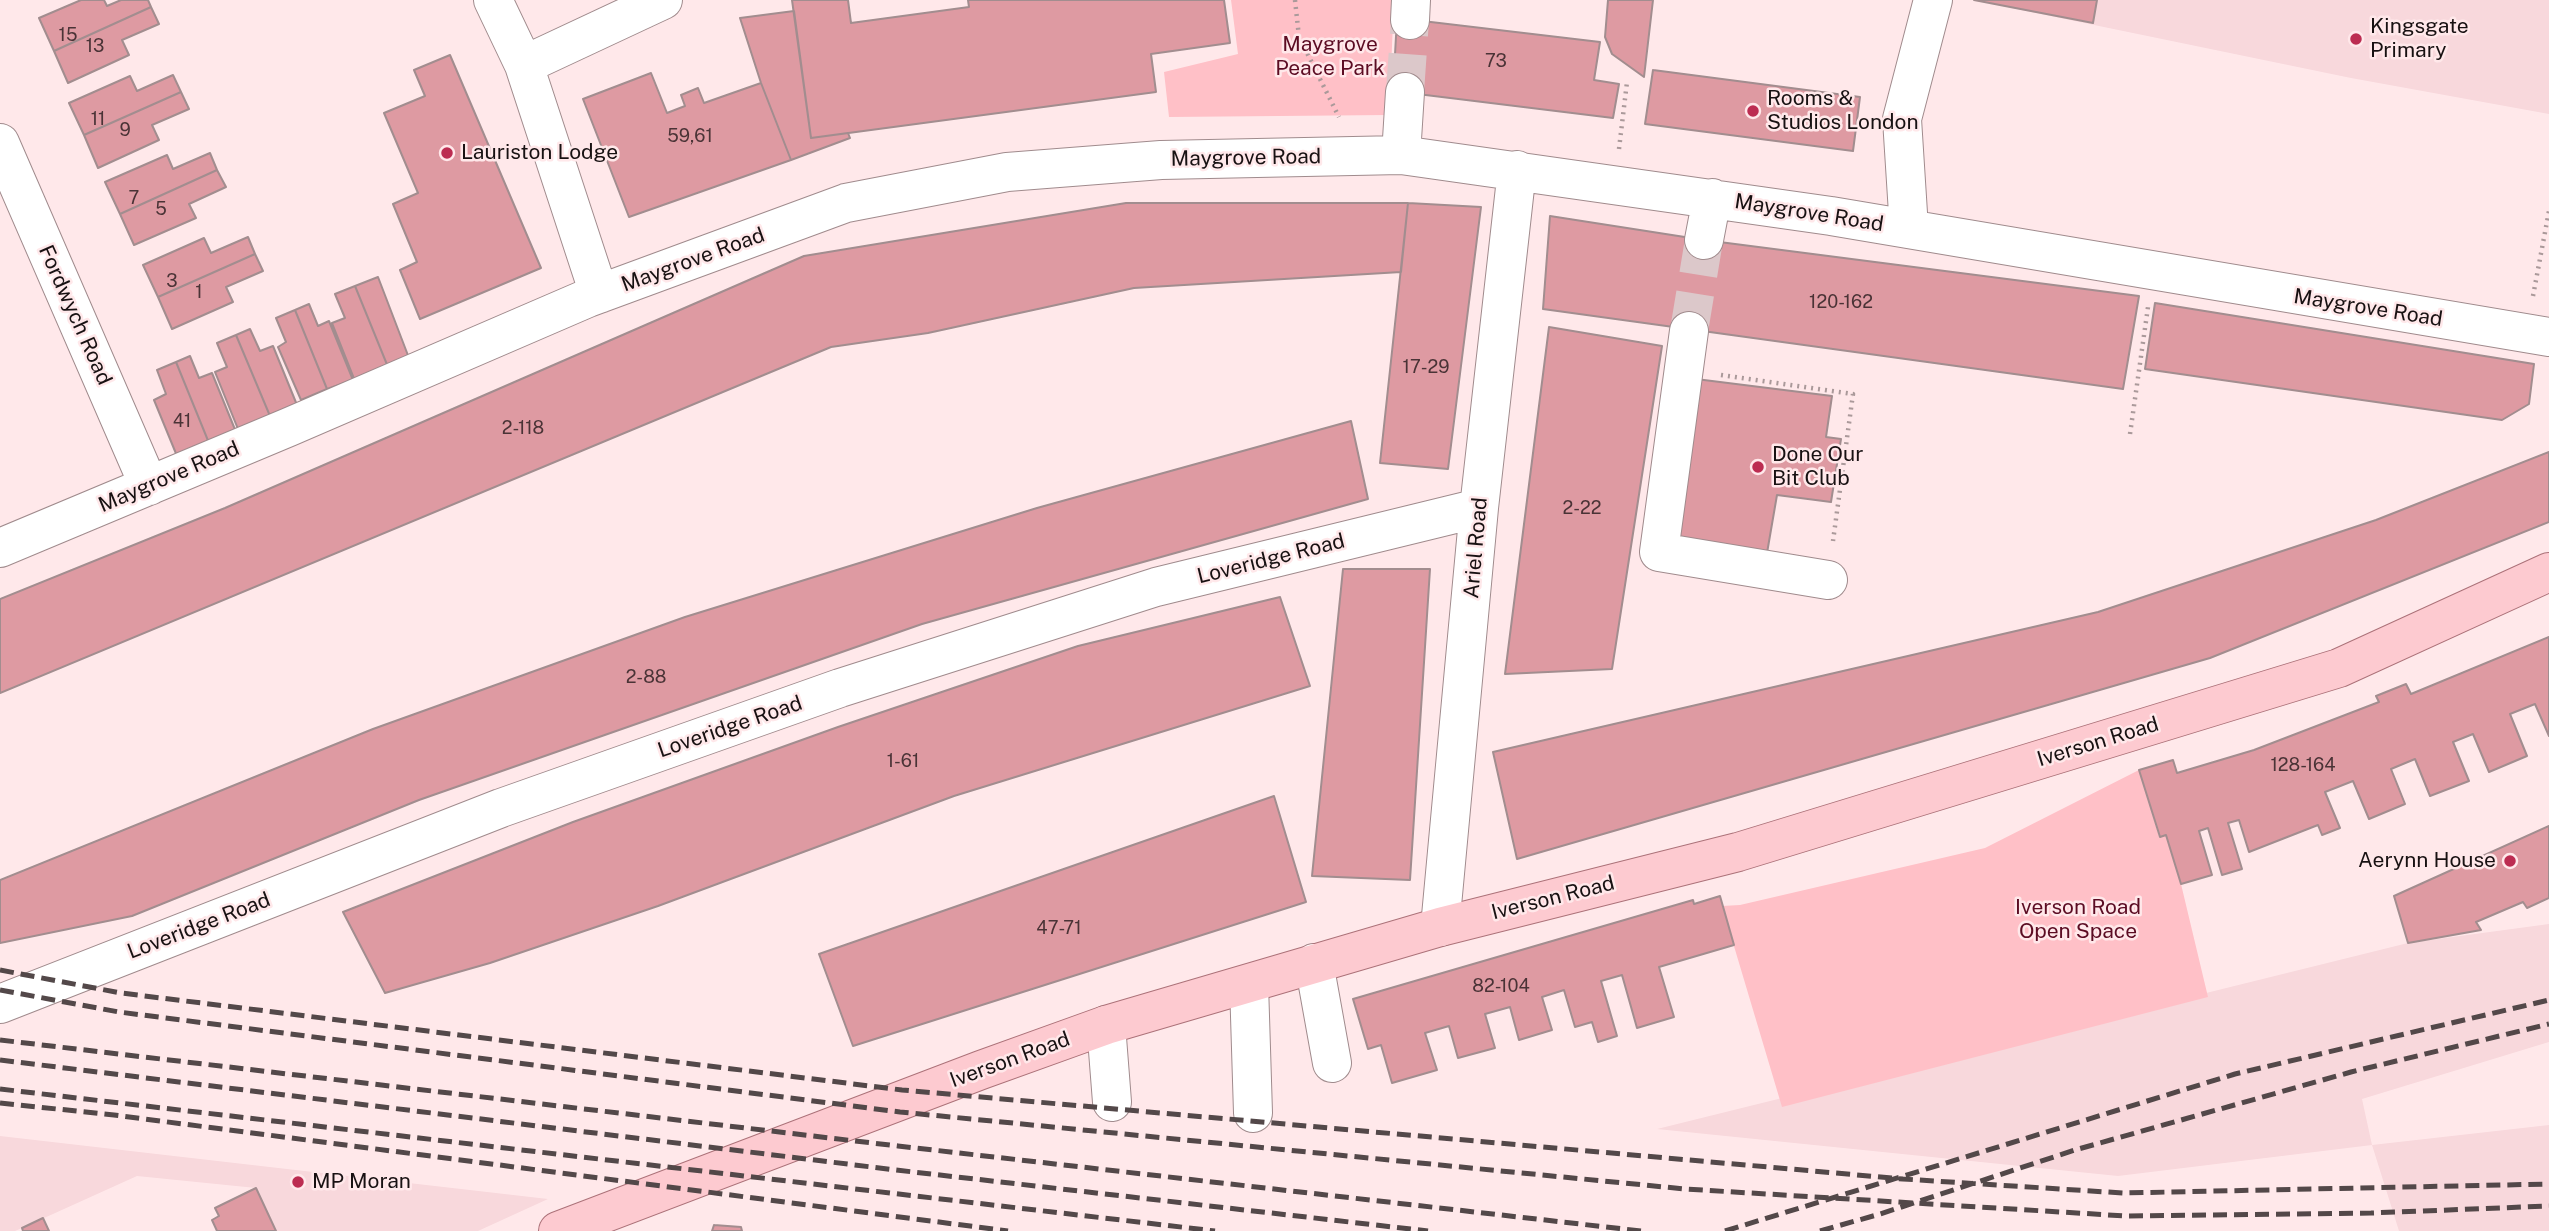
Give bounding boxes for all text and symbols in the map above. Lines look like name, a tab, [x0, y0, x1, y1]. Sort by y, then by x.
place label: Kingsgate Primary	[2370, 14, 2469, 64]
house number: 15	[59, 24, 77, 46]
marker: Kingsgate Primary	[2348, 31, 2364, 47]
park label: Maygrove Peace Park	[1275, 32, 1385, 82]
house number: 13	[86, 35, 104, 57]
house number: 73	[1485, 50, 1507, 72]
place label: Rooms & Studios London	[1767, 86, 1919, 136]
marker: Rooms & Studios London	[1745, 103, 1761, 119]
house number: 11	[91, 108, 105, 130]
house number: 9	[119, 119, 131, 141]
house number: 59,61	[667, 125, 713, 147]
place label: Lauriston Lodge	[461, 140, 618, 166]
street label: Maygrove Road	[1171, 144, 1321, 172]
marker: Lauriston Lodge	[439, 145, 455, 161]
house number: 7	[129, 187, 139, 209]
street label: Maygrove Road	[1733, 189, 1885, 237]
house number: 5	[155, 198, 167, 220]
street label: Maygrove Road	[618, 222, 768, 298]
street label: Fordwych Road	[33, 241, 117, 389]
house number: 3	[166, 270, 178, 292]
house number: 1	[195, 281, 203, 303]
street label: Maygrove Road	[2292, 284, 2444, 332]
house number: 120-162	[1809, 291, 1873, 313]
house number: 17-29	[1403, 356, 1449, 378]
house number: 41	[173, 410, 191, 432]
house number: 2-118	[502, 417, 544, 439]
street label: Maygrove Road	[95, 436, 243, 518]
place label: Done Our Bit Club	[1772, 442, 1864, 492]
marker: Done Our Bit Club	[1750, 459, 1766, 475]
street label: Ariel Road	[1459, 496, 1493, 600]
house number: 2-22	[1563, 497, 1601, 519]
street label: Loveridge Road	[1195, 529, 1347, 589]
house number: 2-88	[626, 666, 666, 688]
street label: Loveridge Road	[655, 691, 805, 763]
street label: Iverson Road	[2034, 712, 2162, 772]
house number: 1-61	[887, 750, 919, 772]
house number: 128-164	[2271, 754, 2335, 776]
place label: Aerynn House	[2358, 848, 2496, 874]
marker: Aerynn House	[2502, 853, 2518, 869]
street label: Iverson Road	[1489, 871, 1617, 925]
street label: Loveridge Road	[124, 887, 274, 965]
park label: Iverson Road Open Space	[2015, 895, 2141, 945]
house number: 47-71	[1036, 917, 1082, 939]
house number: 82-104	[1472, 975, 1530, 997]
street label: Iverson Road	[947, 1027, 1073, 1093]
place label: MP Moran	[312, 1169, 411, 1195]
marker: MP Moran	[290, 1174, 306, 1190]

